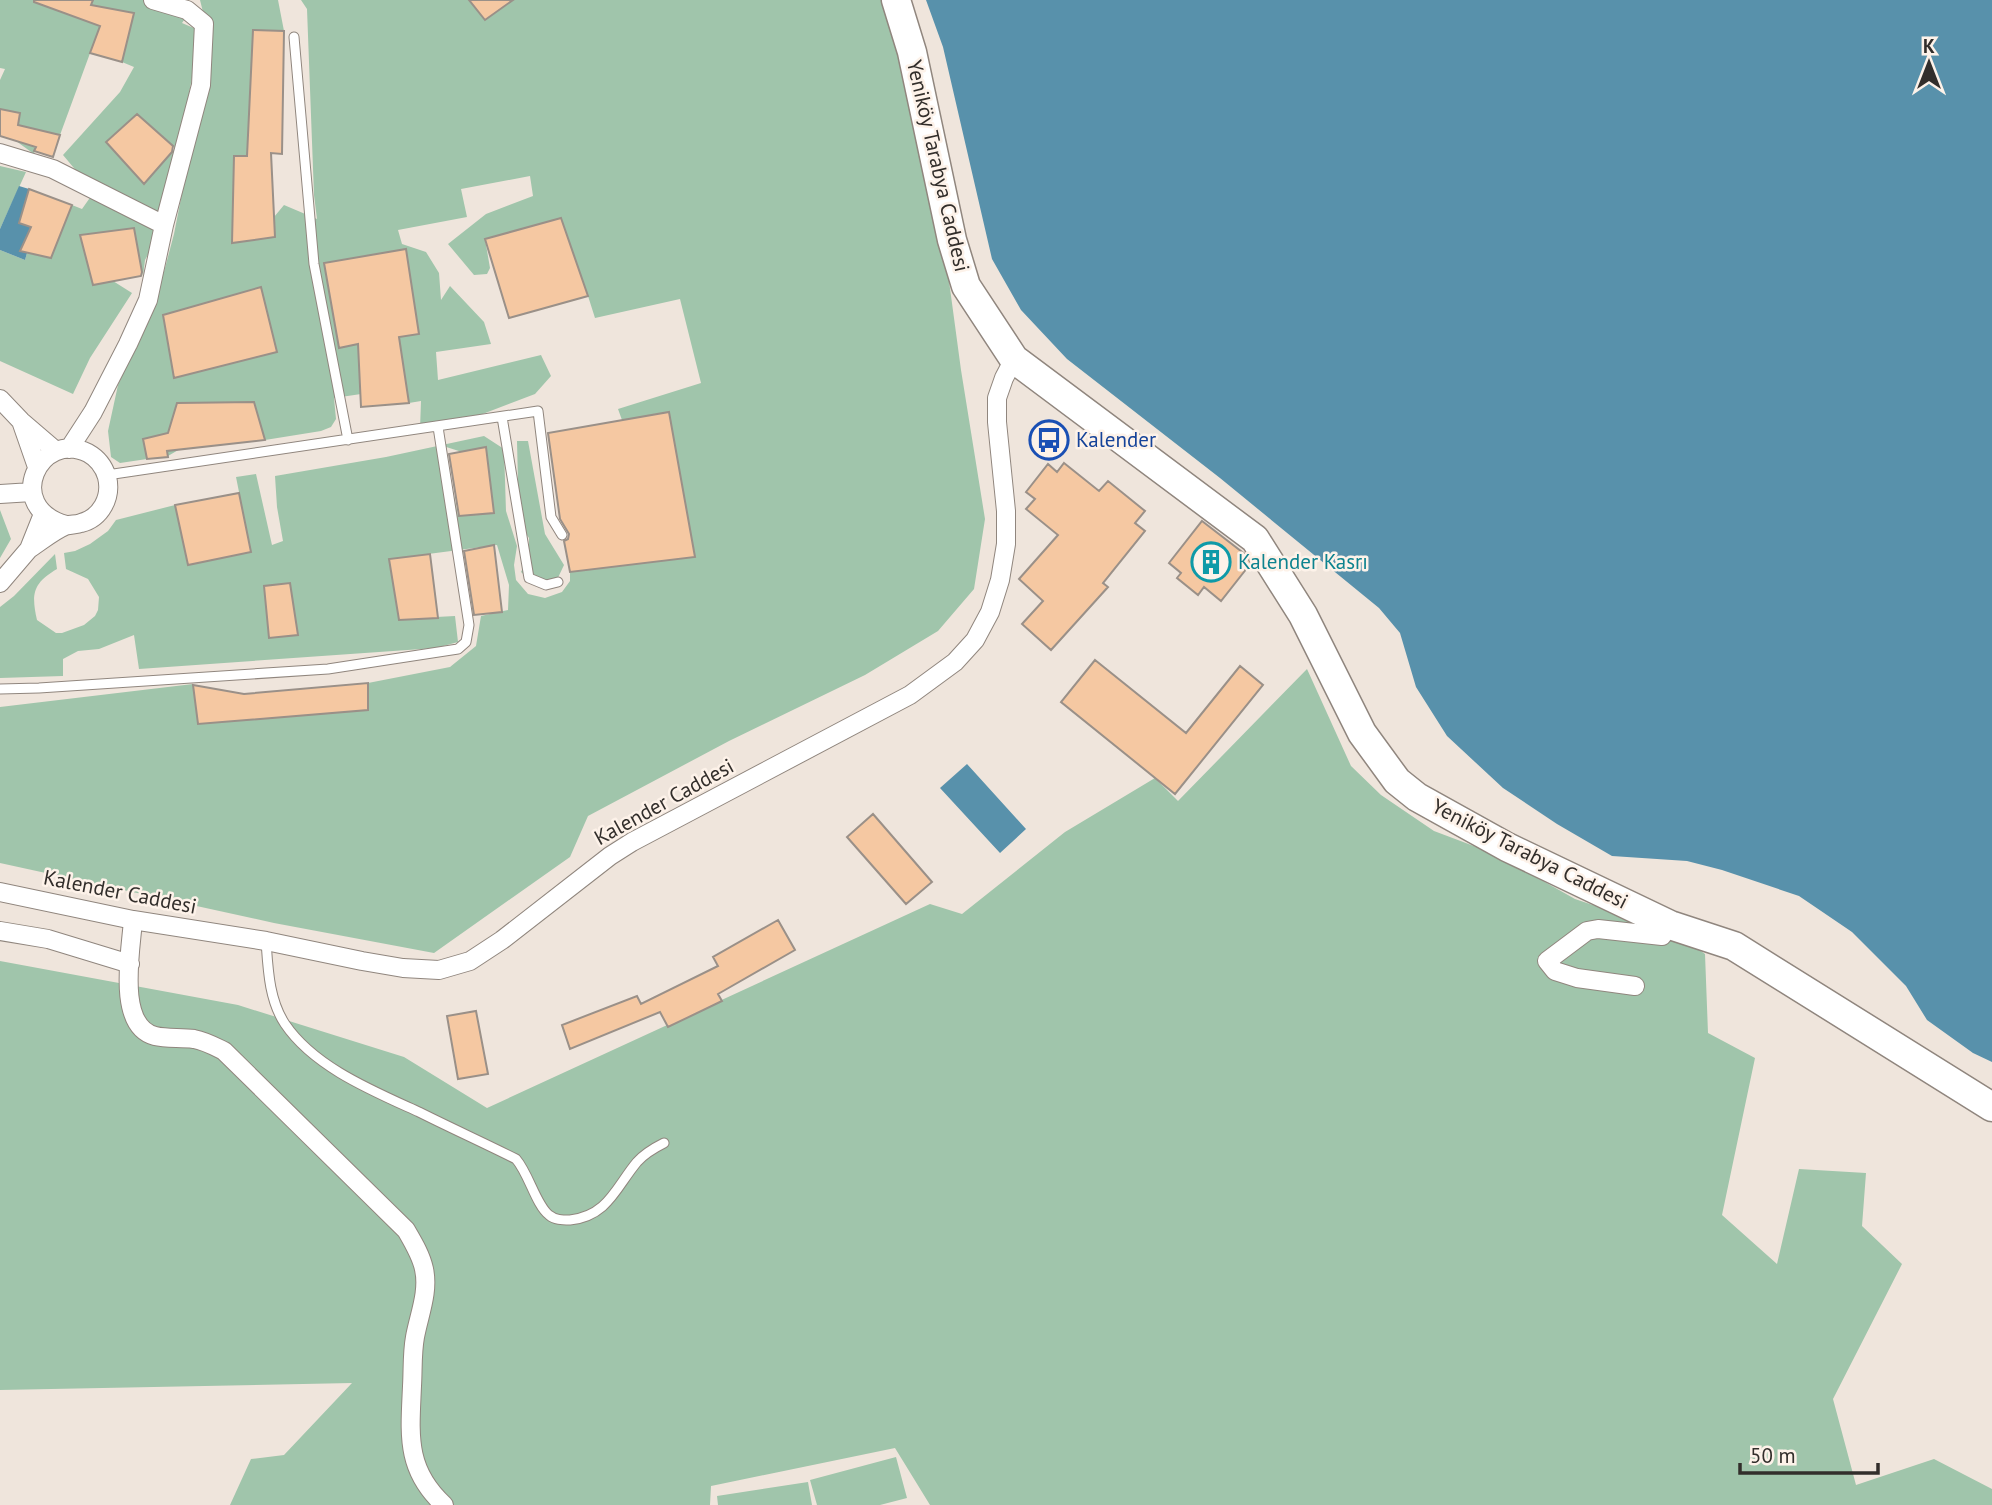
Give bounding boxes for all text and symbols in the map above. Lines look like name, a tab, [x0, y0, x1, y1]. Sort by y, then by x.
north arrow	[1894, 28, 1964, 98]
text: K	[1923, 34, 1935, 58]
street label: Yeniköy Tarabya Caddesi	[901, 57, 976, 274]
bus stop icon: Kalender	[1028, 419, 1070, 461]
place label: Kalender	[1076, 426, 1156, 453]
building icon: Kalender Kasrı	[1190, 541, 1232, 583]
place label: Kalender Kasrı	[1238, 548, 1368, 575]
street label: Kalender Caddesi	[589, 752, 738, 851]
street label: Yeniköy Tarabya Caddesi	[1428, 792, 1633, 915]
street label: Kalender Caddesi	[41, 863, 199, 920]
scale bar	[1740, 1432, 1878, 1476]
text: 50 m	[1750, 1442, 1796, 1469]

